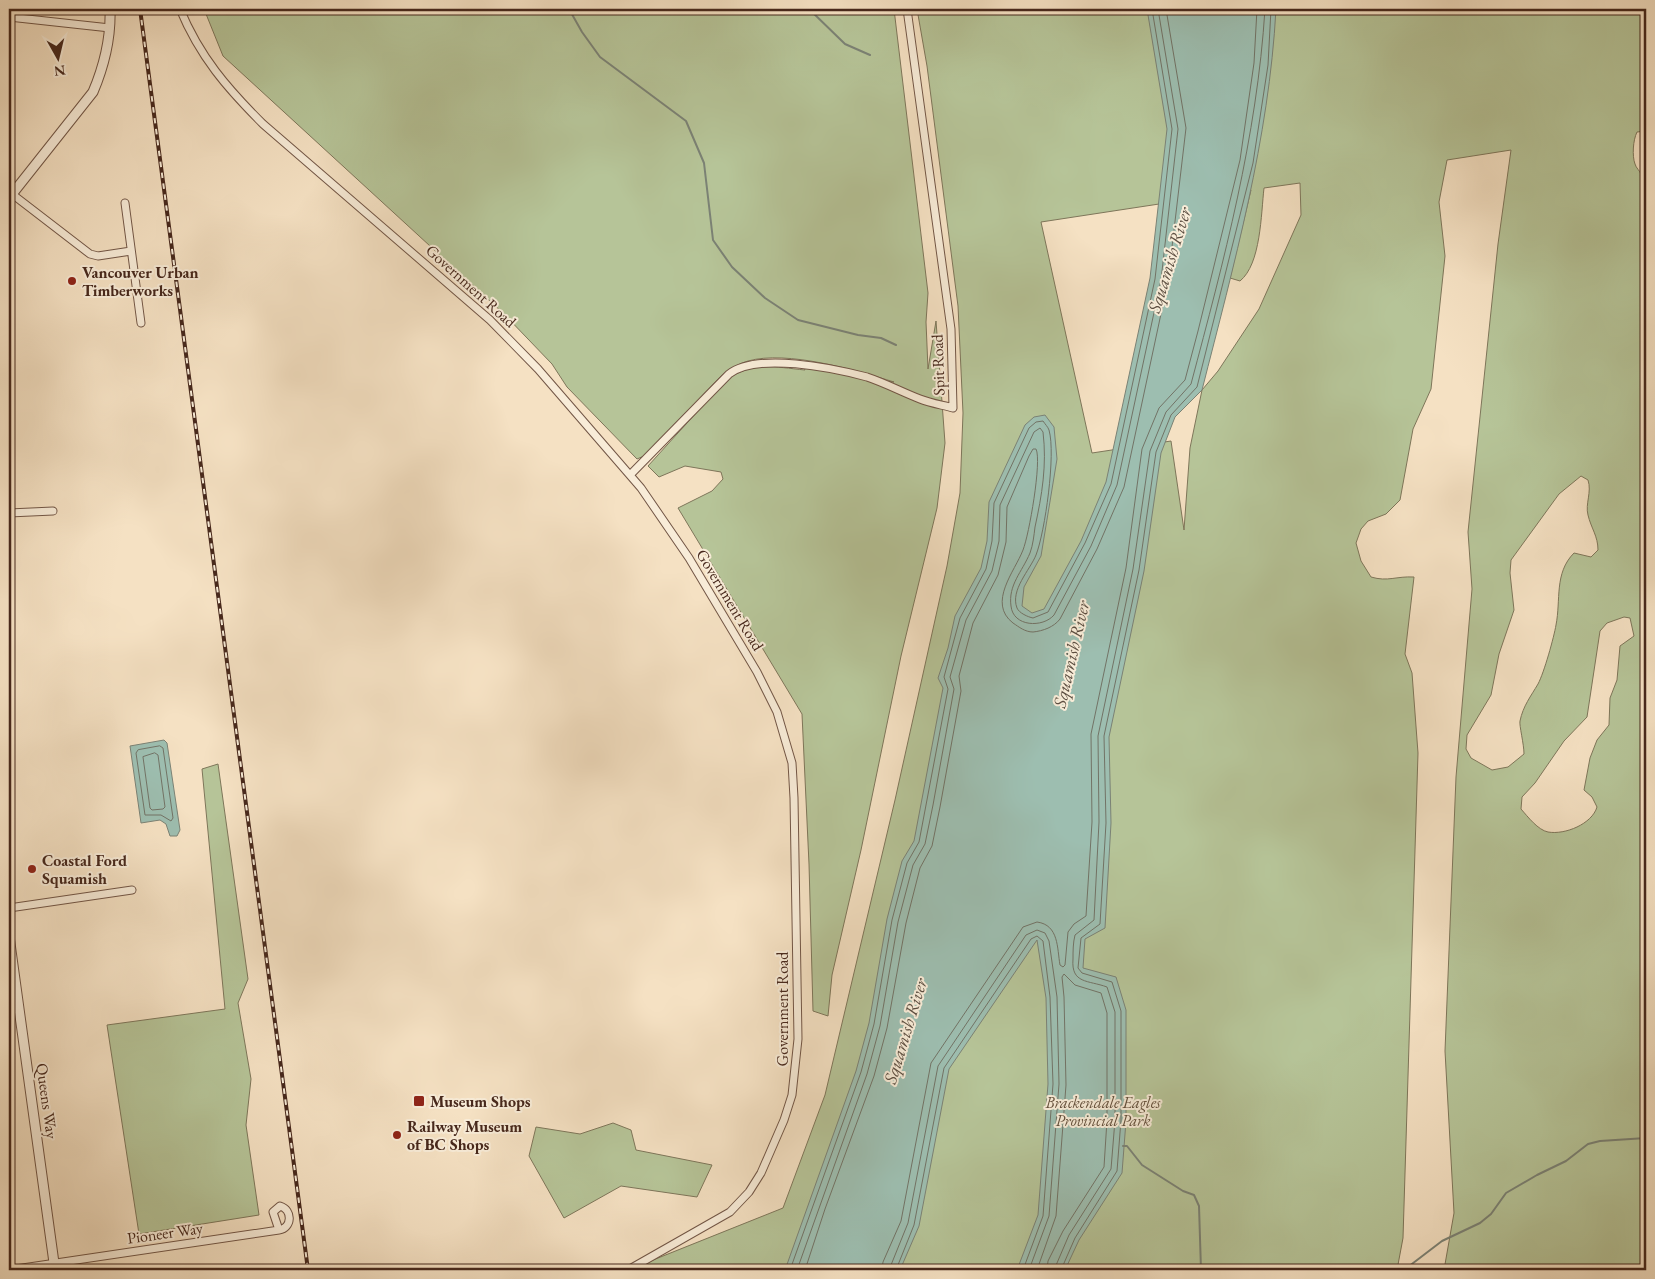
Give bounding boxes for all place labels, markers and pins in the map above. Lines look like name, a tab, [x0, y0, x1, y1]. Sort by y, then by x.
place label: Vancouver Urban Timberworks	[82, 262, 199, 301]
marker: Vancouver Urban Timberworks	[66, 275, 78, 287]
place label: Coastal Ford Squamish	[42, 850, 127, 889]
marker: Coastal Ford Squamish	[26, 863, 38, 875]
place label: Museum Shops	[430, 1091, 531, 1112]
marker: Museum Shops	[412, 1094, 426, 1108]
place label: Railway Museum of BC Shops	[407, 1116, 522, 1155]
marker: Railway Museum of BC Shops	[391, 1129, 403, 1141]

